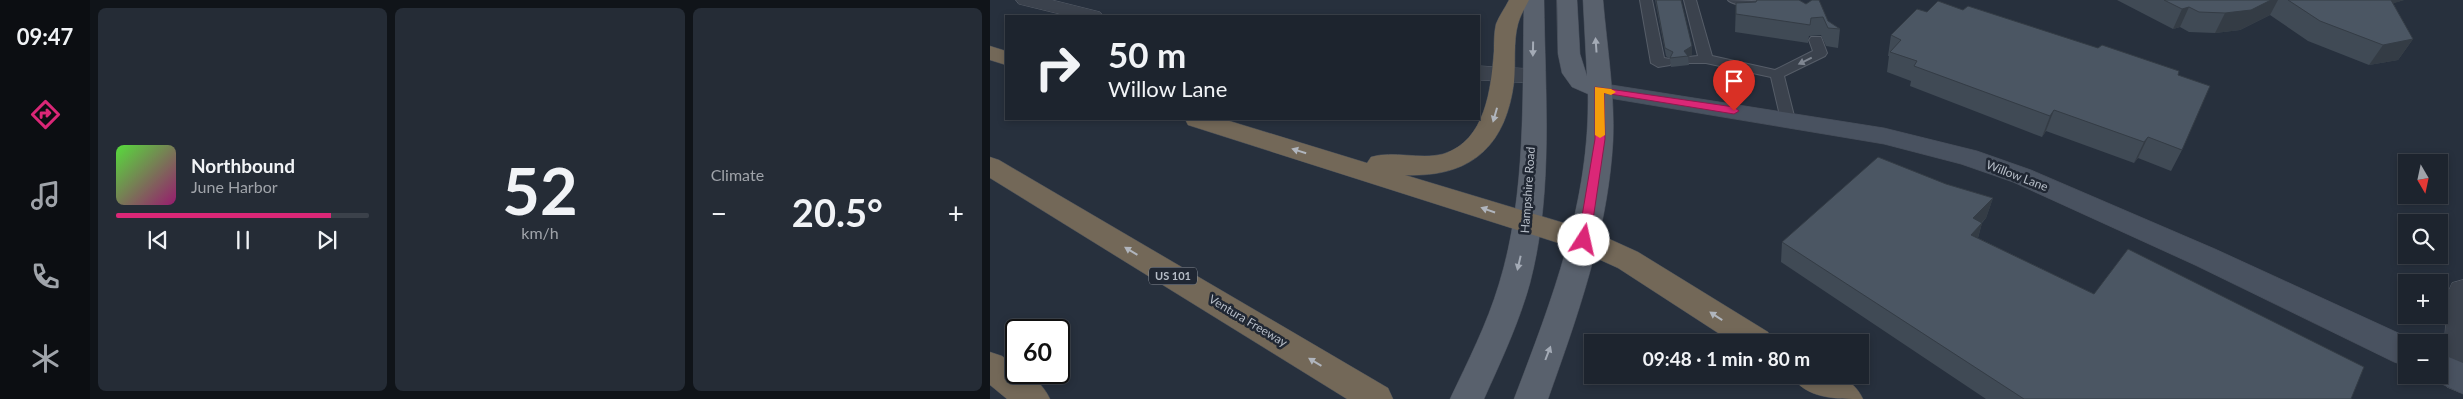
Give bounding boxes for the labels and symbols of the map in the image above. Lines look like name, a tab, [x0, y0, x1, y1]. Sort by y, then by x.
one-way arrow	[1592, 37, 1600, 53]
one-way arrow	[1529, 41, 1537, 57]
one-way arrow	[1798, 57, 1812, 65]
pin	[1713, 60, 1755, 111]
one-way arrow	[1491, 107, 1499, 122]
one-way arrow	[1292, 146, 1307, 154]
street label: Hampshire Road	[1517, 146, 1538, 234]
north arrow	[2398, 154, 2448, 204]
street label: Willow Lane	[1984, 157, 2050, 194]
one-way arrow	[1480, 206, 1495, 214]
position arrow	[1557, 213, 1609, 265]
one-way arrow	[1124, 246, 1137, 255]
one-way arrow	[1515, 255, 1523, 270]
road number: US 101	[1149, 268, 1197, 284]
street label: Ventura Freeway	[1206, 291, 1291, 350]
one-way arrow	[1710, 312, 1723, 321]
speed limit sign: 60	[1005, 319, 1070, 384]
one-way arrow	[1545, 346, 1552, 361]
one-way arrow	[1309, 357, 1322, 366]

